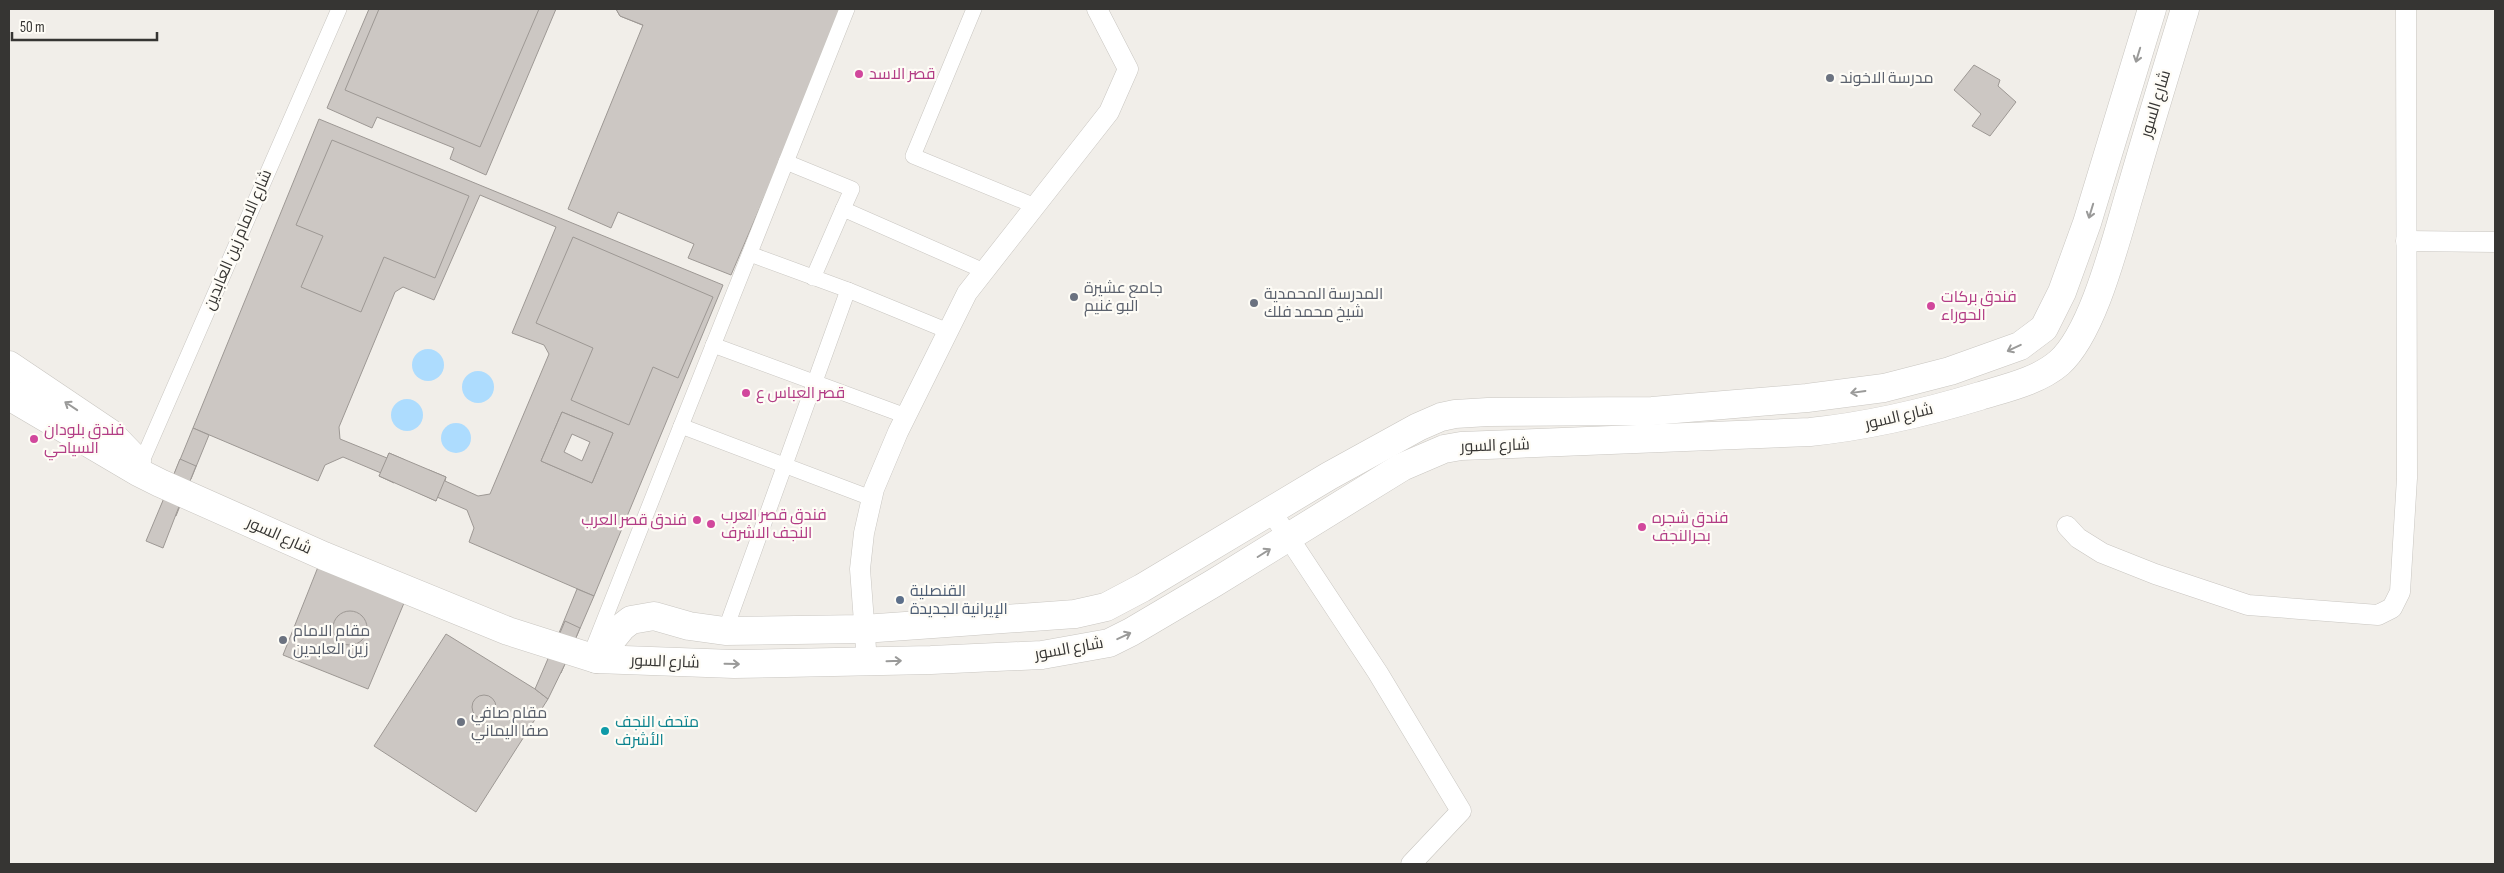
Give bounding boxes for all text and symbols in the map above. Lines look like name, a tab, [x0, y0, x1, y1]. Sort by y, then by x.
scale bar	[12, 10, 158, 42]
text: 50 m	[20, 18, 45, 37]
one-way arrow	[2132, 47, 2142, 63]
place label: قصر الاسد	[869, 65, 936, 84]
marker: قصر الاسد	[853, 68, 865, 80]
street label: شارع السور	[2136, 68, 2176, 141]
place label: مدرسة الاخوند	[1840, 69, 1934, 88]
marker: مدرسة الاخوند	[1824, 72, 1836, 84]
street label: شارع الامام زين العابدين	[200, 167, 277, 314]
one-way arrow	[2086, 203, 2096, 219]
place label: جامع عشيرة البو غنيم	[1084, 279, 1163, 317]
place label: المدرسة المحمدية شيخ محمد فلك	[1264, 285, 1383, 323]
place label: فندق بركات الحوراء	[1941, 288, 2017, 325]
marker: جامع عشيرة البو غنيم	[1068, 291, 1080, 303]
marker: المدرسة المحمدية شيخ محمد فلك	[1248, 297, 1260, 309]
marker: فندق بركات الحوراء	[1925, 300, 1937, 312]
one-way arrow	[2007, 344, 2022, 353]
place label: قصر العباس ع	[756, 384, 845, 404]
marker: قصر العباس ع	[740, 387, 752, 399]
one-way arrow	[1850, 387, 1866, 397]
street label: شارع السور	[1862, 400, 1935, 435]
one-way arrow	[64, 401, 78, 411]
place label: فندق بلودان السياحي	[44, 421, 124, 461]
marker: فندق بلودان السياحي	[28, 433, 40, 445]
street label: شارع السور	[1459, 435, 1530, 458]
place label: فندق قصر العرب النجف الاشرف	[721, 506, 827, 543]
place label: فندق شجره بحرالنجف	[1652, 509, 1728, 546]
place label: فندق قصر العرب	[581, 511, 687, 530]
street label: شارع السور	[242, 513, 315, 560]
marker: فندق قصر العرب	[691, 514, 703, 526]
marker: فندق قصر العرب النجف الاشرف	[705, 518, 717, 530]
marker: فندق شجره بحرالنجف	[1636, 521, 1648, 533]
one-way arrow	[1256, 547, 1270, 557]
place label: القنصلية الإيرانية الجديدة	[910, 582, 1008, 619]
marker: القنصلية الإيرانية الجديدة	[894, 594, 906, 606]
place label: مقام الامام زين العابدين	[293, 622, 370, 659]
one-way arrow	[1116, 630, 1131, 640]
marker: مقام الامام زين العابدين	[277, 634, 289, 646]
street label: شارع السور	[1032, 634, 1105, 666]
street label: شارع السور	[629, 651, 700, 674]
one-way arrow	[886, 656, 902, 666]
one-way arrow	[724, 659, 740, 669]
place label: مقام صافي صفا اليماني	[471, 704, 549, 744]
place label: متحف النجف الأشرف	[615, 713, 699, 750]
marker: مقام صافي صفا اليماني	[455, 716, 467, 728]
marker: متحف النجف الأشرف	[599, 725, 611, 737]

